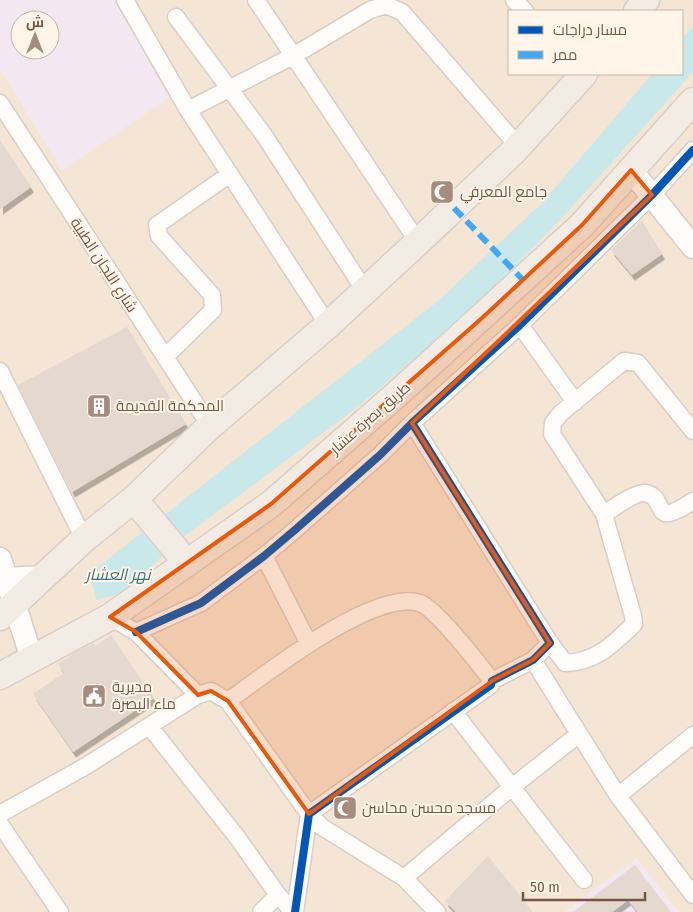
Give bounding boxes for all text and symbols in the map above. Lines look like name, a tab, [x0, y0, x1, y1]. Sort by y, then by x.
north arrow	[10, 10, 60, 60]
legend	[508, 10, 683, 75]
text: ش	[26, 14, 44, 31]
text: مسار دراجات	[553, 21, 627, 39]
text: ممر	[552, 46, 577, 64]
mosque icon: جامع المعرفي	[429, 179, 455, 205]
place label: جامع المعرفي	[460, 183, 547, 204]
street label: شارع اللجان الطبية	[65, 214, 141, 317]
street label: طريق بصرة عشار	[325, 378, 415, 459]
building icon: المحكمة القديمة	[86, 393, 112, 419]
place label: المحكمة القديمة	[116, 397, 224, 415]
water label: نهر العشار	[84, 565, 152, 584]
place label: مديرية ماء البصرة	[112, 678, 176, 713]
public building icon: مديرية ماء البصرة	[81, 683, 107, 709]
mosque icon: مسجد محسن محاسن	[332, 795, 358, 821]
place label: مسجد محسن محاسن	[362, 799, 496, 818]
scale bar	[523, 870, 646, 902]
text: 50 m	[530, 878, 560, 896]

